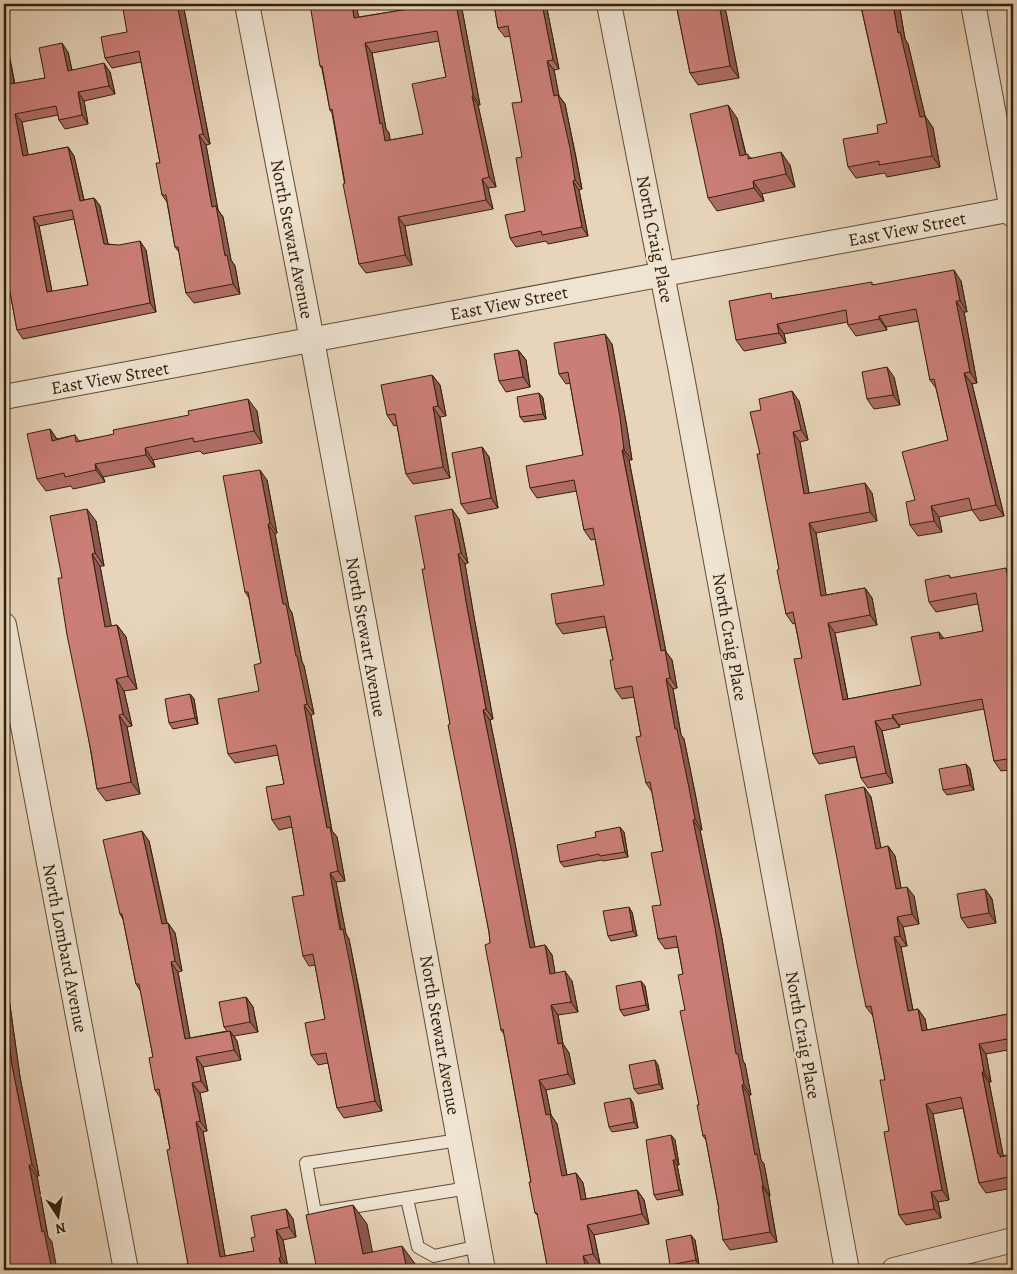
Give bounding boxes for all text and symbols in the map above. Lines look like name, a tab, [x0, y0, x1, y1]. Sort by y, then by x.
street label: North Stewart Avenue	[265, 157, 319, 321]
street label: North Craig Place	[631, 173, 679, 305]
street label: East View Street	[846, 206, 968, 252]
street label: East View Street	[448, 280, 570, 326]
street label: East View Street	[49, 356, 171, 400]
street label: North Stewart Avenue	[340, 555, 392, 719]
street label: North Craig Place	[707, 571, 753, 703]
street label: North Lombard Avenue	[37, 861, 93, 1035]
street label: North Stewart Avenue	[414, 953, 466, 1117]
street label: North Craig Place	[780, 969, 826, 1101]
north arrow	[32, 1192, 82, 1242]
text: N	[54, 1218, 68, 1239]

